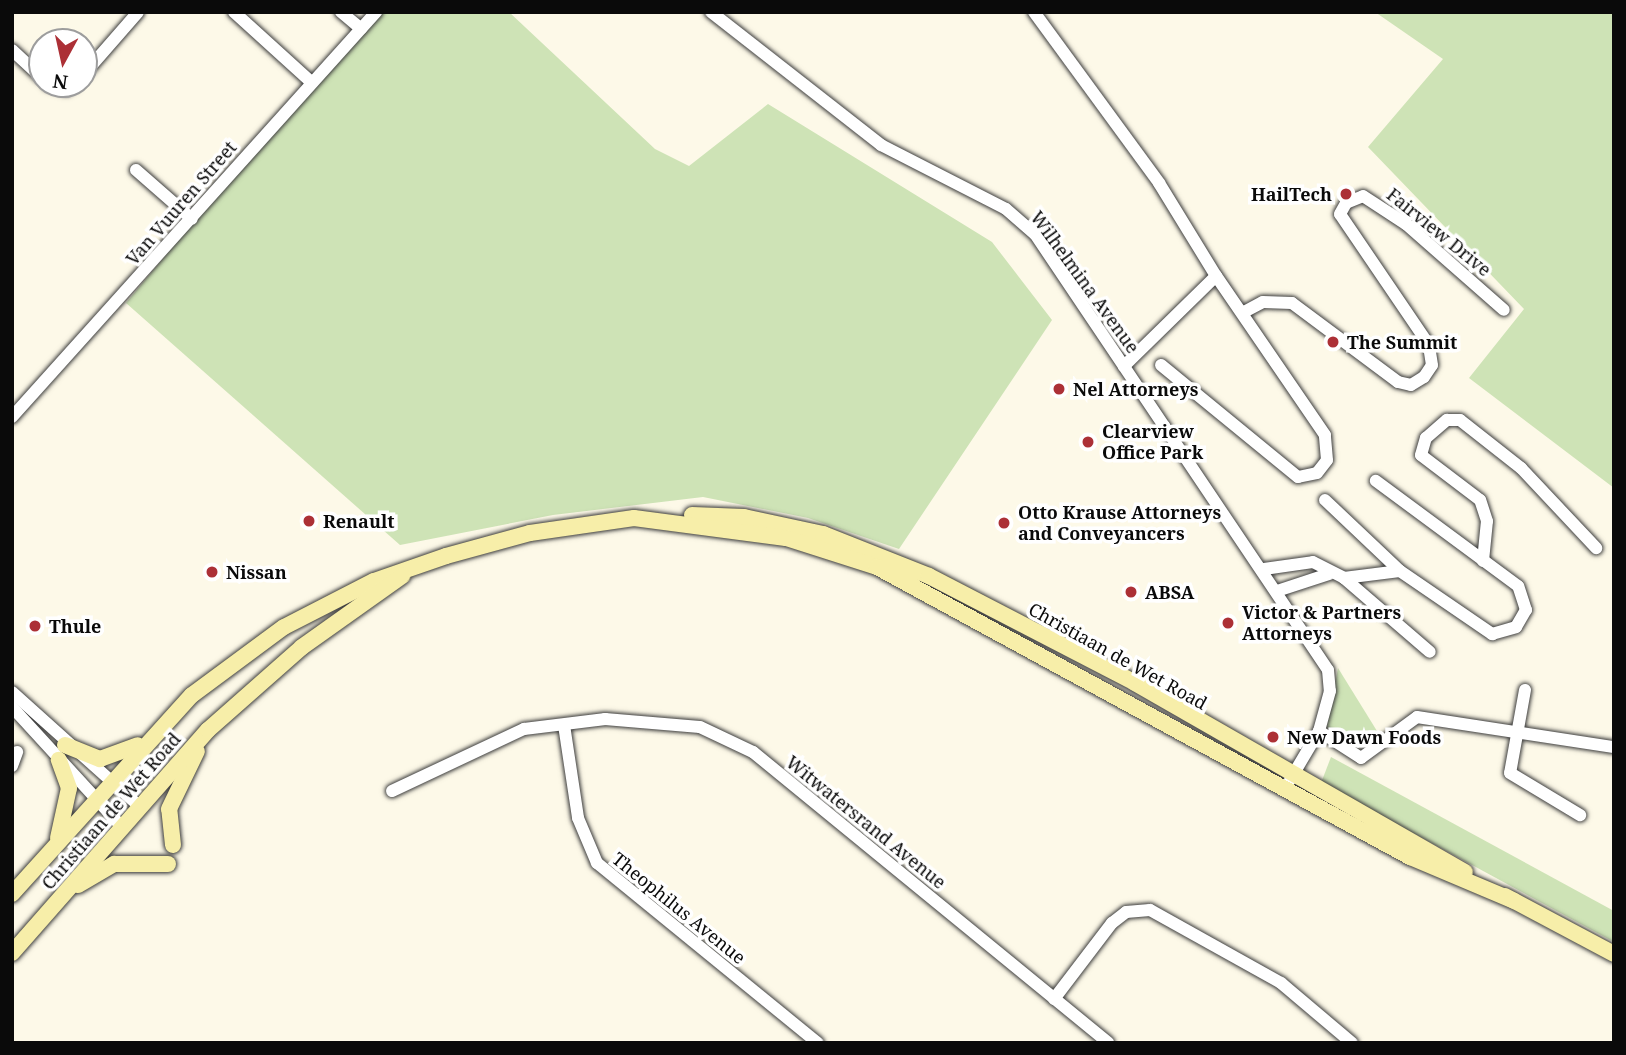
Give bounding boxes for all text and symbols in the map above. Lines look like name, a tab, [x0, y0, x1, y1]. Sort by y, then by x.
north arrow	[28, 28, 98, 98]
text: N	[51, 68, 70, 96]
street label: Van Vuuren Street	[121, 137, 241, 269]
place label: HailTech	[1251, 183, 1332, 205]
street label: Fairview Drive	[1383, 183, 1495, 281]
marker: HailTech	[1338, 186, 1354, 202]
street label: Wilhelmina Avenue	[1026, 207, 1144, 357]
place label: The Summit	[1347, 331, 1457, 353]
marker: The Summit	[1325, 334, 1341, 350]
place label: Nel Attorneys	[1073, 378, 1198, 400]
marker: Nel Attorneys	[1051, 381, 1067, 397]
place label: Clearview Office Park	[1102, 421, 1203, 464]
marker: Clearview Office Park	[1080, 434, 1096, 450]
place label: Otto Krause Attorneys and Conveyancers	[1018, 502, 1221, 544]
place label: Renault	[323, 510, 395, 532]
marker: Renault	[301, 513, 317, 529]
marker: Otto Krause Attorneys and Conveyancers	[996, 515, 1012, 531]
place label: Nissan	[226, 561, 287, 583]
marker: Nissan	[204, 564, 220, 580]
place label: ABSA	[1145, 581, 1194, 603]
marker: ABSA	[1123, 584, 1139, 600]
street label: Christiaan de Wet Road	[1025, 598, 1211, 714]
place label: Victor & Partners Attorneys	[1242, 602, 1401, 644]
place label: Thule	[49, 615, 101, 637]
marker: Victor & Partners Attorneys	[1220, 615, 1236, 631]
marker: Thule	[27, 618, 43, 634]
place label: New Dawn Foods	[1287, 726, 1441, 748]
street label: Christiaan de Wet Road	[37, 728, 185, 894]
marker: New Dawn Foods	[1265, 729, 1281, 745]
street label: Witwatersrand Avenue	[782, 751, 950, 893]
street label: Theophilus Avenue	[608, 848, 750, 968]

